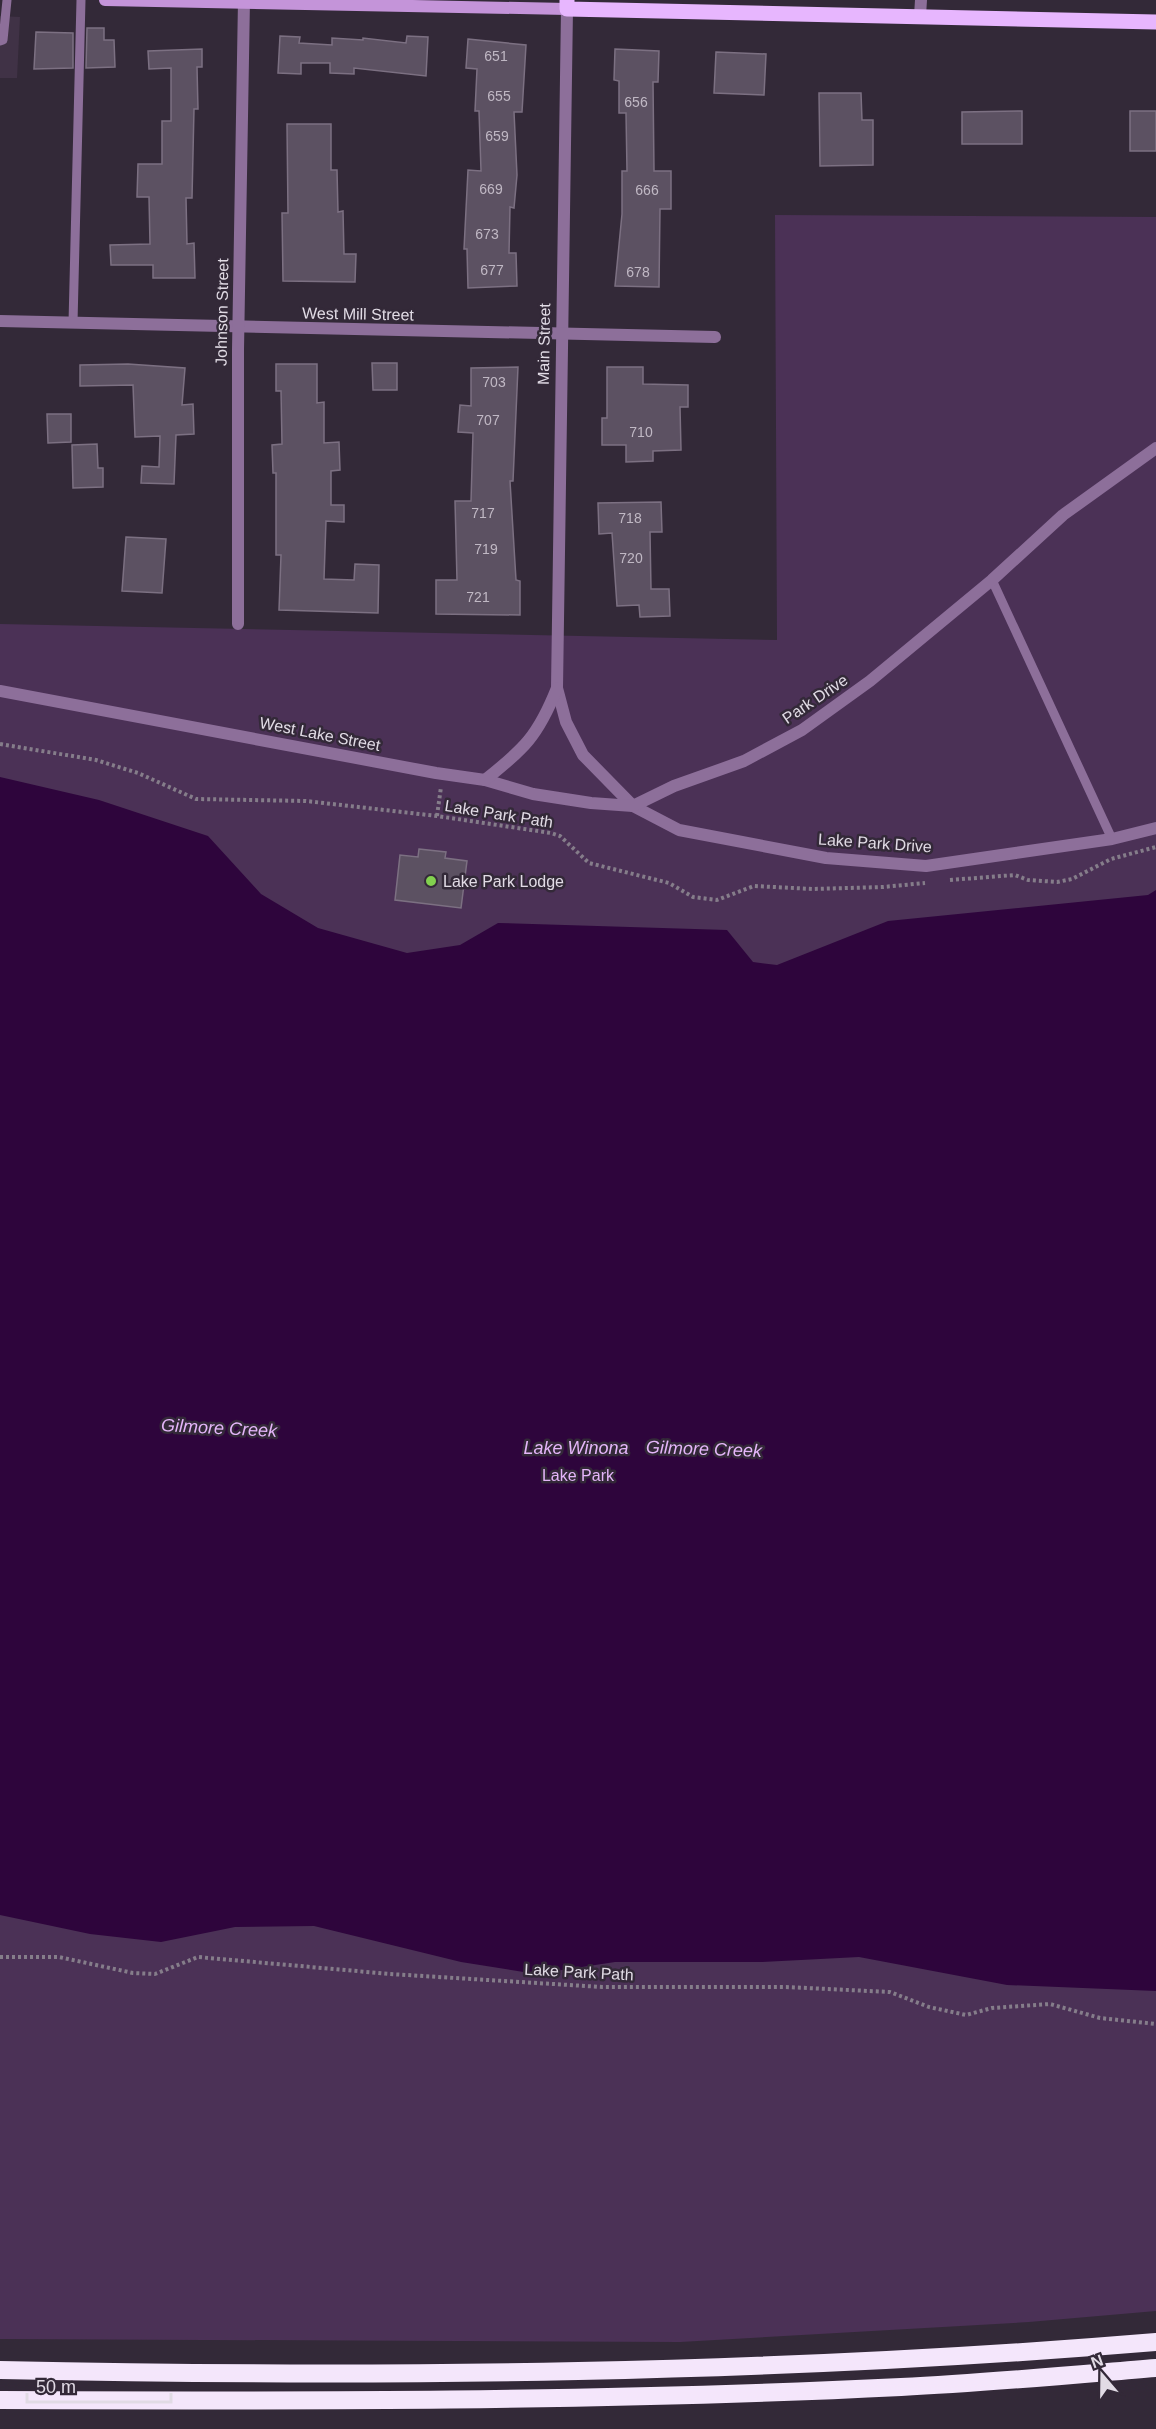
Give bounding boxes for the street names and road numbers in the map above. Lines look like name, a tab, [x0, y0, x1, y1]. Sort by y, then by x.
street label: Johnson Street	[213, 257, 231, 366]
street label: Main Street	[535, 302, 553, 385]
street label: West Mill Street	[302, 305, 415, 323]
street label: Park Drive	[779, 671, 851, 727]
street label: West Lake Street	[258, 714, 382, 754]
street label: Lake Park Path	[444, 797, 554, 831]
street label: Lake Park Drive	[818, 831, 932, 855]
street label: Lake Park Path	[524, 1961, 634, 1983]

